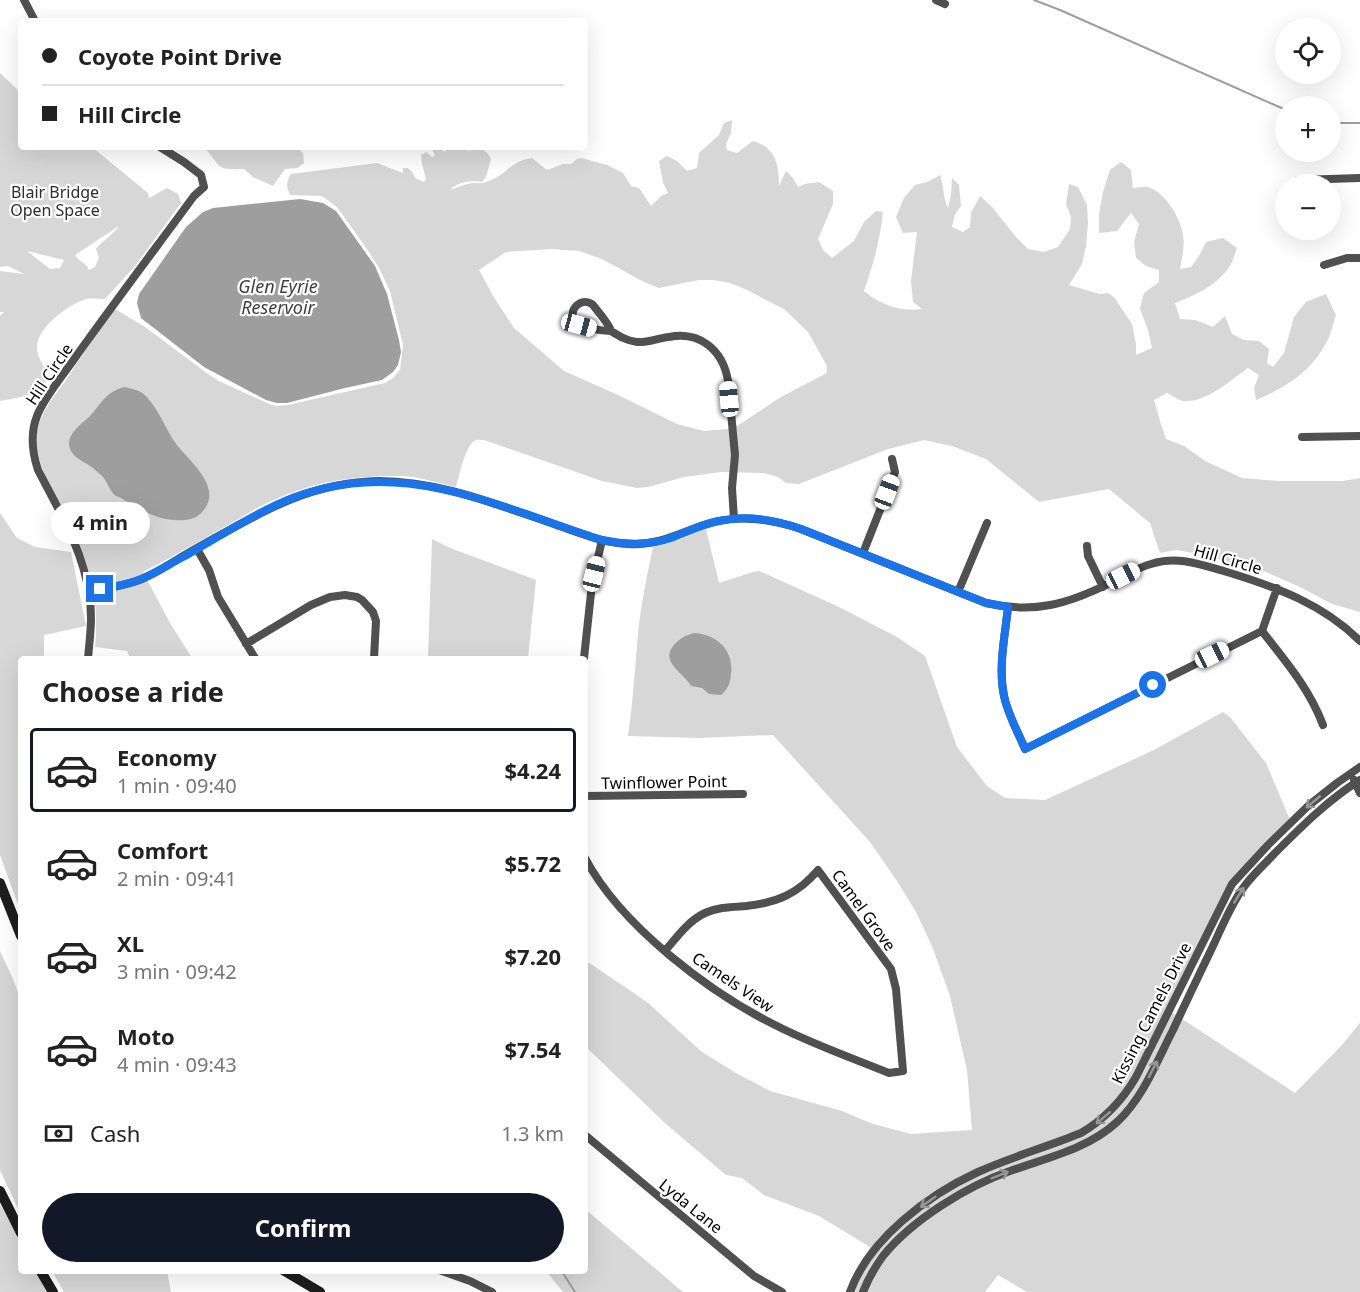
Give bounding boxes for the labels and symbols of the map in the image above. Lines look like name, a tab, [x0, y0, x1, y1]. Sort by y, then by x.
park label: Blair Bridge Open Space	[10, 181, 100, 221]
water label: Glen Eyrie Reservoir	[238, 274, 318, 319]
car	[559, 312, 599, 338]
street label: Hill Circle	[20, 339, 78, 409]
car	[718, 380, 740, 418]
car	[872, 472, 902, 512]
callout: 4 min	[51, 502, 150, 544]
street label: Hill Circle	[1191, 539, 1265, 579]
car	[581, 554, 607, 594]
car	[1103, 560, 1143, 592]
route end	[86, 575, 113, 602]
car	[1192, 639, 1232, 671]
route start	[1139, 671, 1166, 698]
street label: Twinflower Point	[601, 770, 727, 794]
one-way arrow	[1305, 796, 1321, 809]
street label: Camel Grove	[827, 865, 901, 955]
one-way arrow	[1233, 886, 1246, 903]
street label: Kissing Camels Drive	[1106, 939, 1196, 1087]
street label: Camels View	[688, 947, 778, 1018]
one-way arrow	[1147, 1060, 1159, 1078]
one-way arrow	[1096, 1111, 1111, 1125]
one-way arrow	[990, 1169, 1009, 1180]
street label: Lyda Lane	[655, 1174, 727, 1238]
one-way arrow	[920, 1195, 936, 1208]

